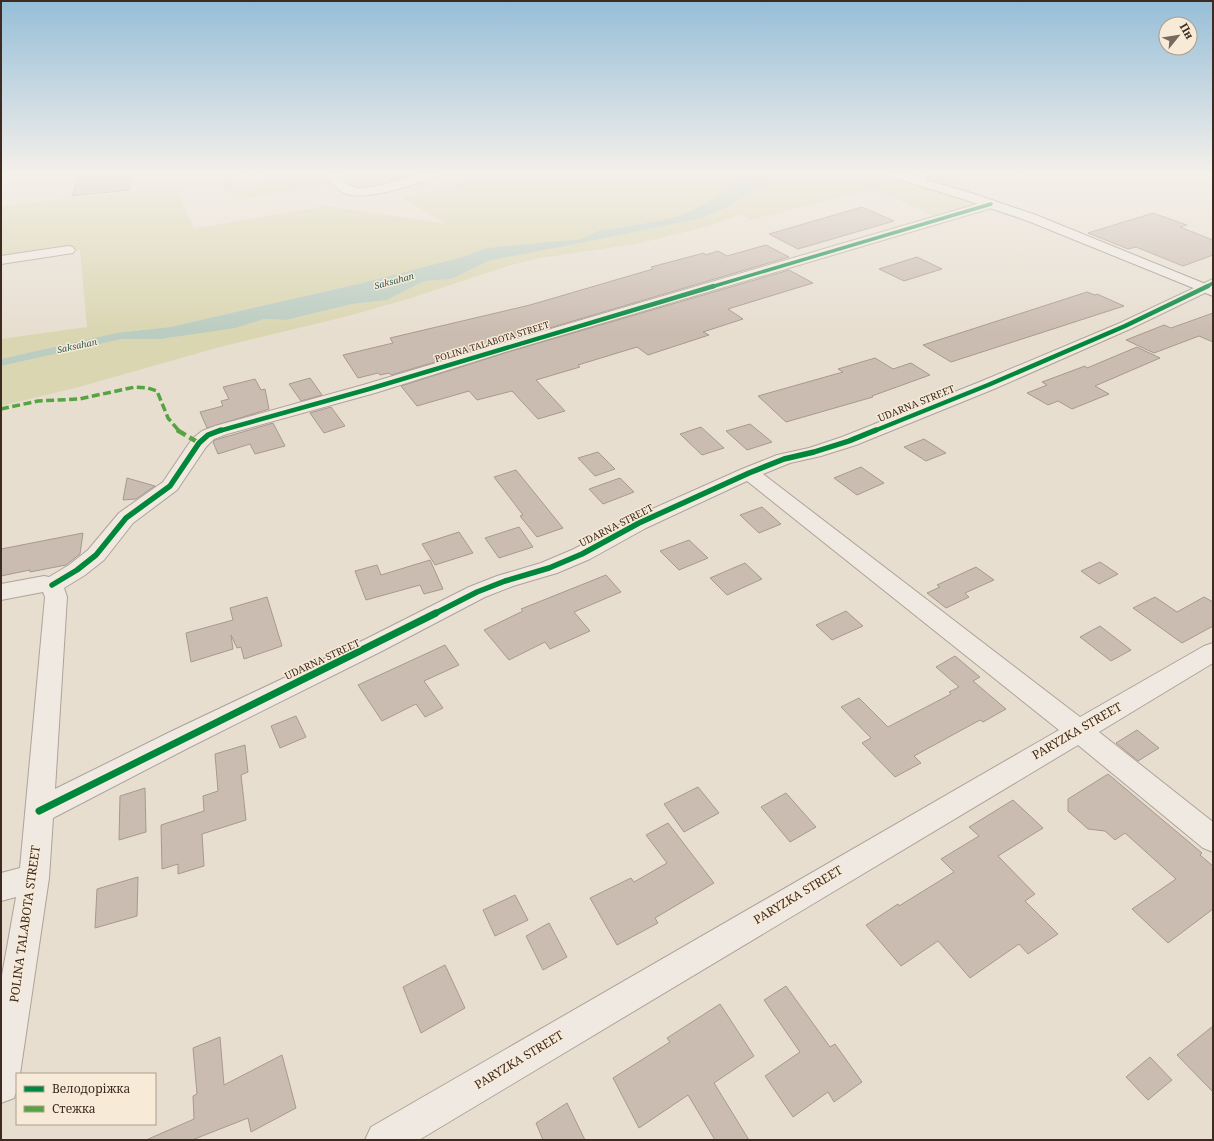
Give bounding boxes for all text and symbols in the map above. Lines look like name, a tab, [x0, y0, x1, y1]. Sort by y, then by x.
north arrow	[1158, 16, 1198, 56]
text: Пн	[1177, 20, 1198, 42]
water label: Saksahan	[373, 269, 416, 292]
street label: POLINA TALABOTA STREET	[433, 318, 551, 365]
water label: Saksahan	[56, 335, 99, 356]
street label: UDARNA STREET	[876, 381, 956, 425]
street label: UDARNA STREET	[576, 500, 656, 550]
street label: UDARNA STREET	[282, 635, 362, 683]
street label: PARYZKA STREET	[1029, 698, 1125, 763]
street label: POLINA TALABOTA STREET	[5, 844, 44, 1004]
street label: PARYZKA STREET	[750, 861, 846, 928]
street label: PARYZKA STREET	[471, 1026, 567, 1093]
legend	[16, 1073, 156, 1125]
text: Велодоріжка	[52, 1080, 130, 1097]
text: Стежка	[52, 1100, 96, 1117]

